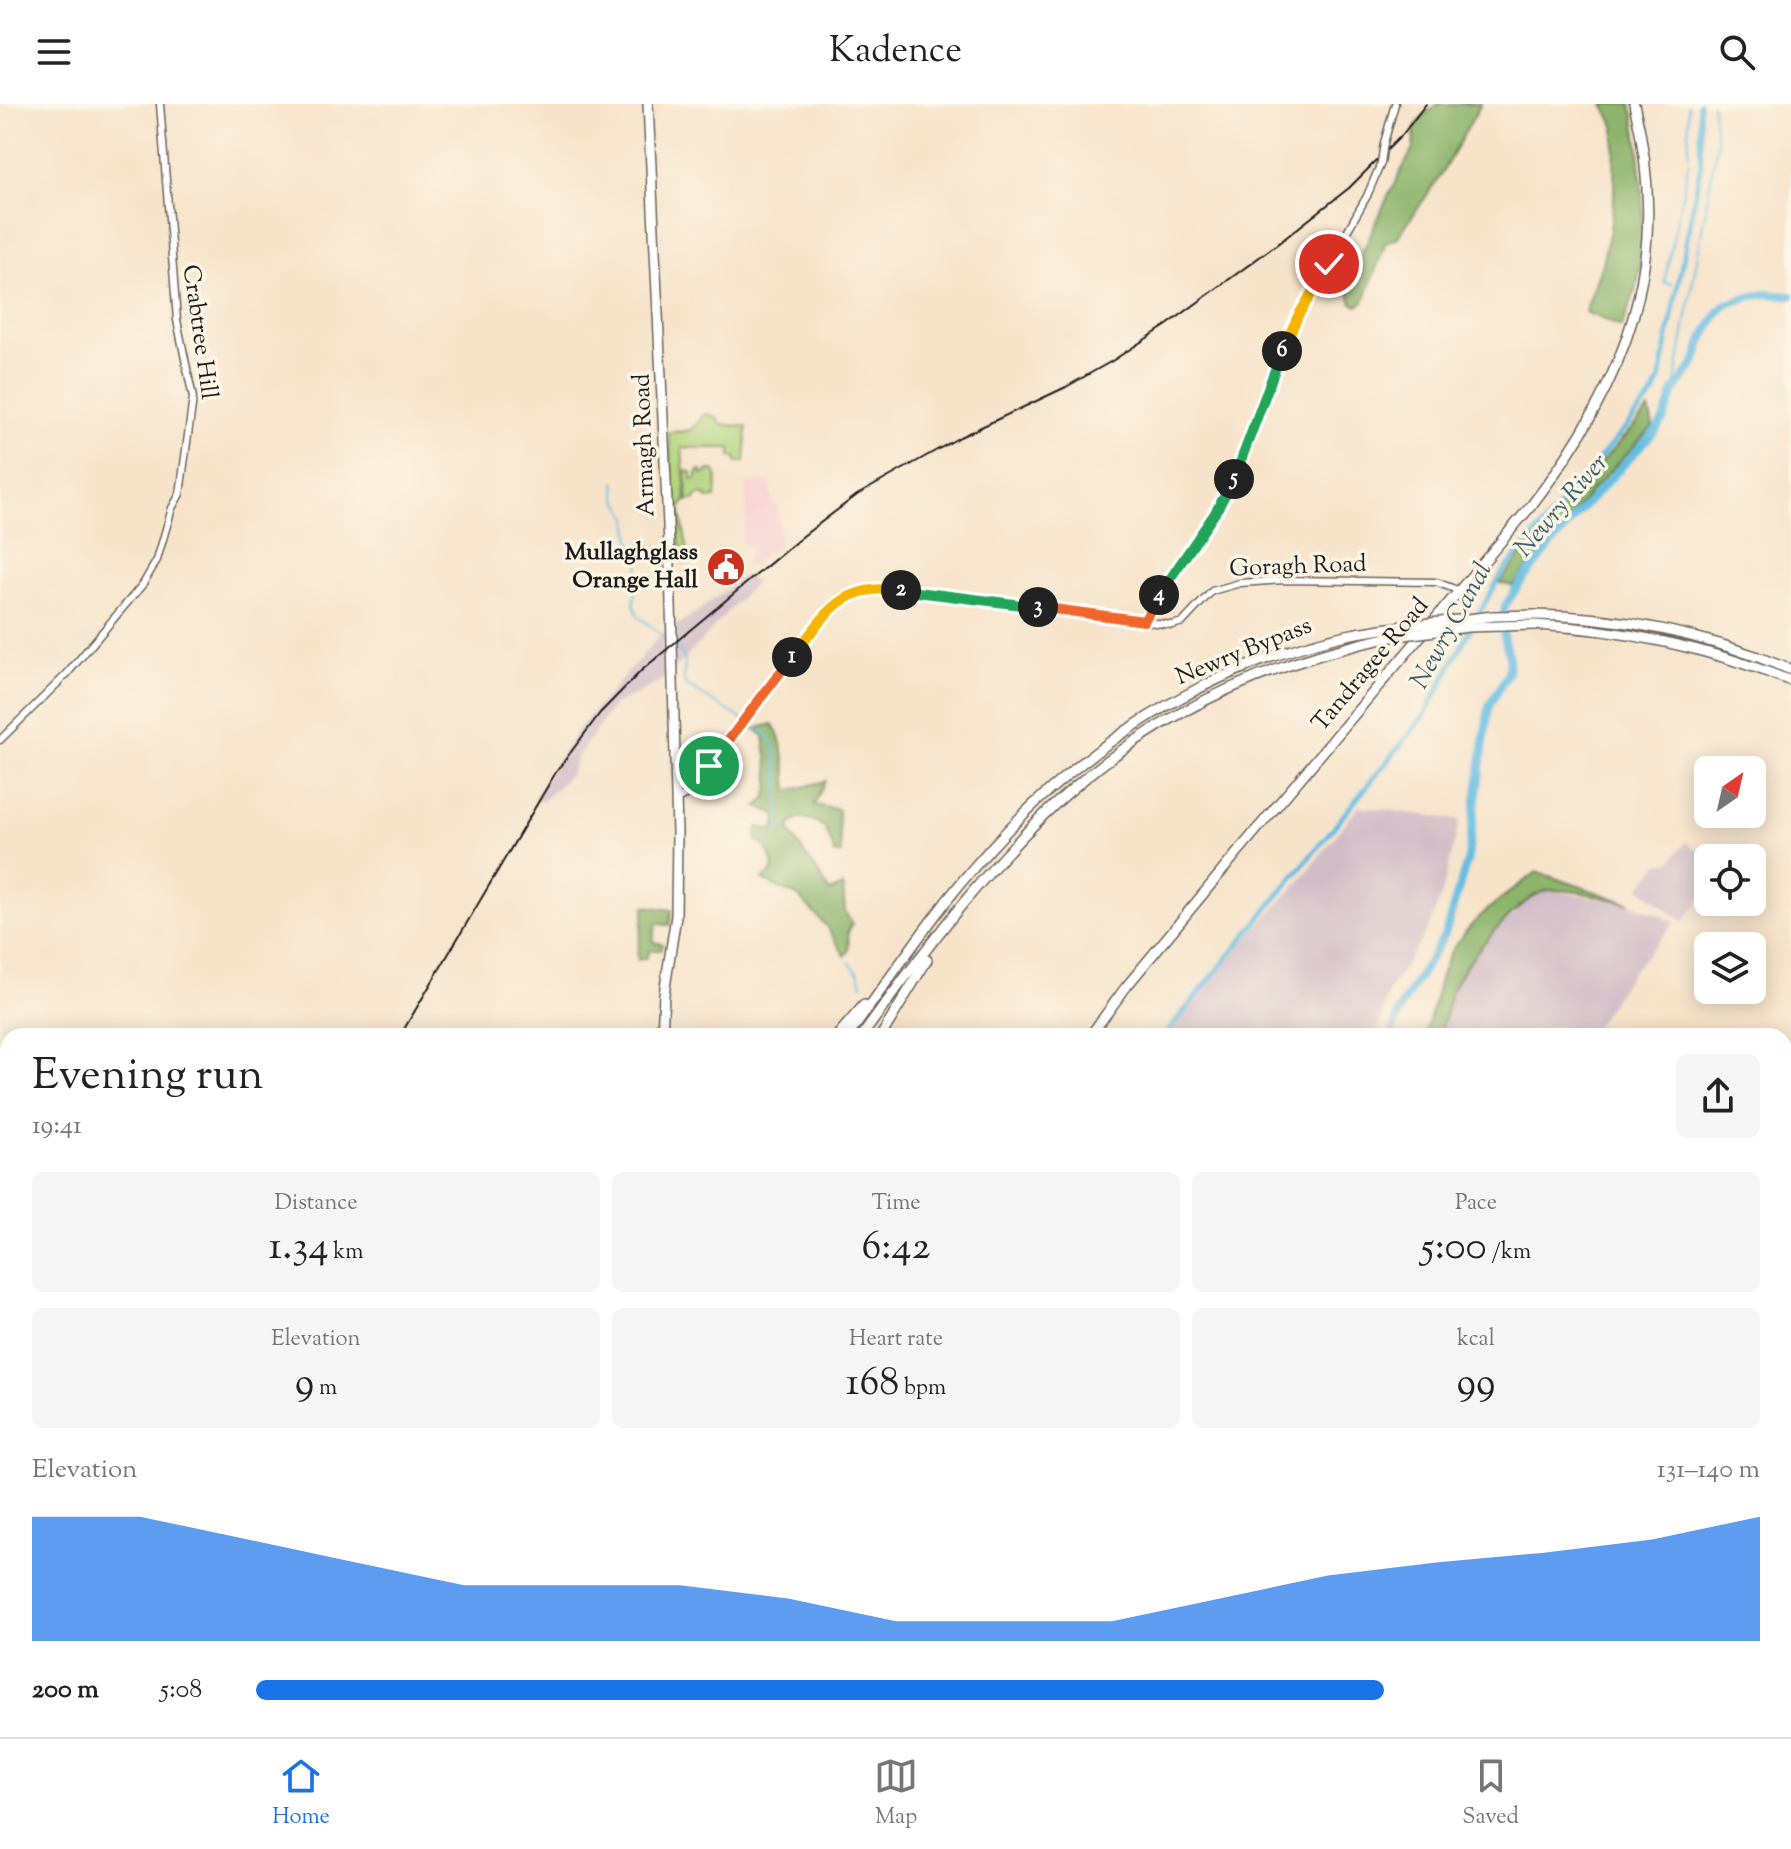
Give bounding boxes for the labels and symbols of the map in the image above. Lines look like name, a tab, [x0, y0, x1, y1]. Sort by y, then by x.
pin	[1295, 230, 1363, 298]
street label: Crabtree Hill	[173, 262, 225, 402]
pin: 6	[1262, 331, 1302, 371]
street label: Armagh Road	[625, 372, 664, 517]
water label: Newry River	[1507, 446, 1617, 566]
pin: 5	[1214, 459, 1254, 499]
place label: Mullaghglass Orange Hall	[564, 536, 698, 598]
public building icon: Mullaghglass Orange Hall	[705, 546, 747, 588]
street label: Goragh Road	[1229, 548, 1368, 586]
water label: Newry Canal	[1402, 556, 1502, 696]
pin: 2	[881, 570, 921, 610]
pin: 4	[1139, 575, 1179, 615]
pin: 3	[1018, 587, 1058, 627]
street label: Tandragee Road	[1305, 590, 1438, 739]
street label: Newry Bypass	[1171, 609, 1317, 695]
pin: 1	[772, 637, 812, 677]
pin	[675, 732, 743, 800]
north arrow	[1694, 756, 1766, 828]

